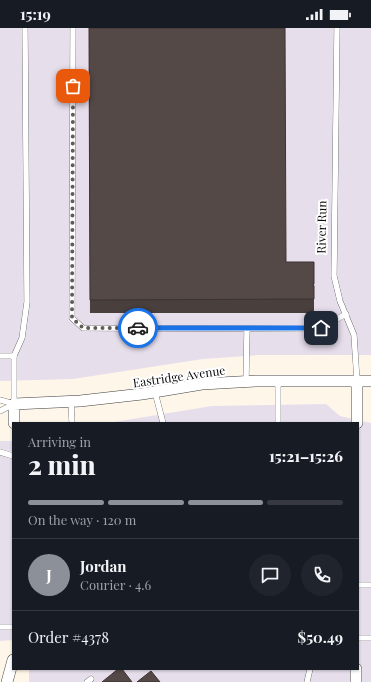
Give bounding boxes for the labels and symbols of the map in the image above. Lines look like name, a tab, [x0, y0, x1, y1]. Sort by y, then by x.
pin	[56, 69, 90, 103]
street label: River Run	[313, 200, 329, 254]
courier	[118, 308, 158, 348]
pin	[304, 311, 338, 345]
street label: Eastridge Avenue	[132, 362, 226, 390]

